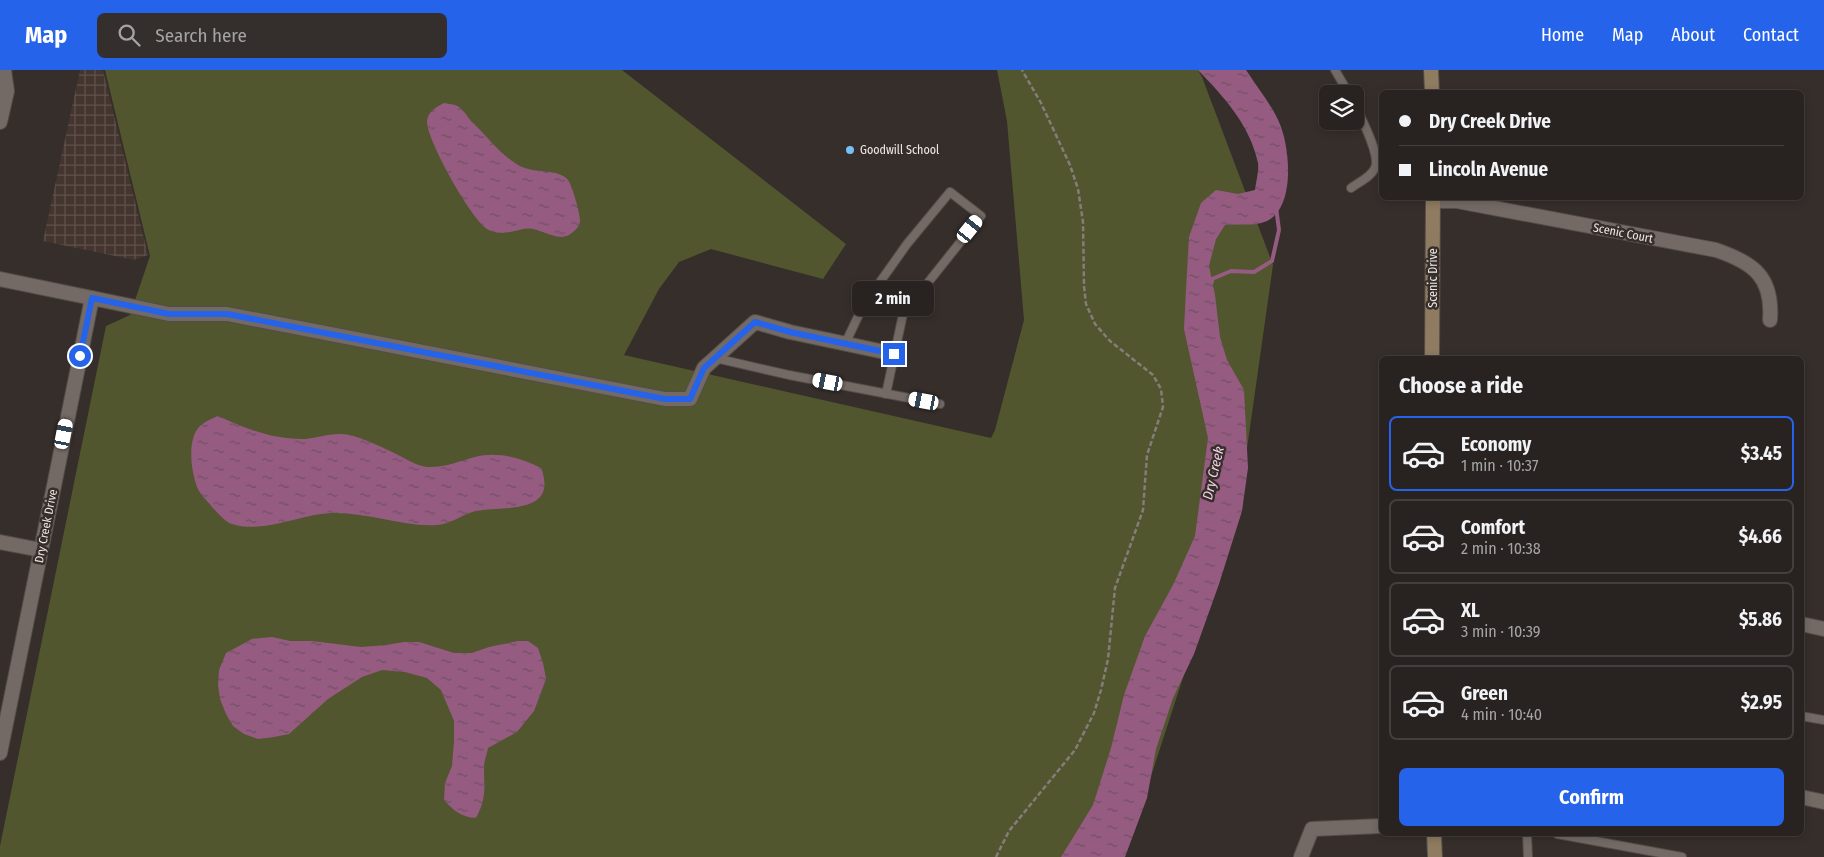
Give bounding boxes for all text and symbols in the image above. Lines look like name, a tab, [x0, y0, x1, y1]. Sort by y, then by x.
search box	[97, 13, 447, 58]
text: Map	[25, 21, 67, 49]
icon: search	[115, 21, 143, 49]
text: Search here	[155, 24, 247, 47]
text: Home	[1541, 24, 1584, 46]
text: Map	[1612, 24, 1643, 46]
text: About	[1671, 24, 1715, 46]
text: Contact	[1743, 24, 1799, 46]
map controls	[1319, 85, 1364, 130]
button: layers	[1319, 85, 1364, 130]
text: Dry Creek Drive	[1429, 110, 1551, 133]
place label: Goodwill School	[860, 143, 939, 157]
marker: Goodwill School	[844, 144, 856, 156]
text: Lincoln Avenue	[1429, 158, 1548, 181]
car	[954, 213, 985, 245]
street label: Scenic Court	[1592, 220, 1654, 246]
street label: Scenic Drive	[1426, 248, 1440, 308]
callout: 2 min	[853, 282, 935, 316]
text: 2 min	[875, 289, 911, 308]
route end	[883, 343, 905, 365]
route start	[69, 345, 91, 367]
car	[811, 372, 844, 392]
text: Choose a ride	[1399, 372, 1523, 399]
car	[907, 391, 940, 411]
car	[53, 418, 74, 450]
icon: car	[1401, 431, 1446, 476]
text: Economy	[1461, 433, 1531, 456]
text: $3.45	[1741, 442, 1782, 465]
water label: Dry Creek	[1199, 445, 1228, 501]
text: 1 min · 10:37	[1461, 456, 1538, 475]
street label: Dry Creek Drive	[32, 488, 60, 564]
icon: car	[1401, 514, 1446, 559]
text: Comfort	[1461, 516, 1525, 539]
text: $4.66	[1739, 525, 1782, 548]
text: 2 min · 10:38	[1461, 539, 1541, 558]
icon: car	[1401, 597, 1446, 642]
text: XL	[1461, 599, 1480, 622]
text: $5.86	[1739, 608, 1782, 631]
text: 3 min · 10:39	[1461, 622, 1541, 641]
icon: car	[1401, 680, 1446, 725]
text: Green	[1461, 682, 1508, 705]
text: $2.95	[1741, 691, 1782, 714]
text: 4 min · 10:40	[1461, 705, 1542, 724]
button: Confirm	[1399, 768, 1784, 826]

